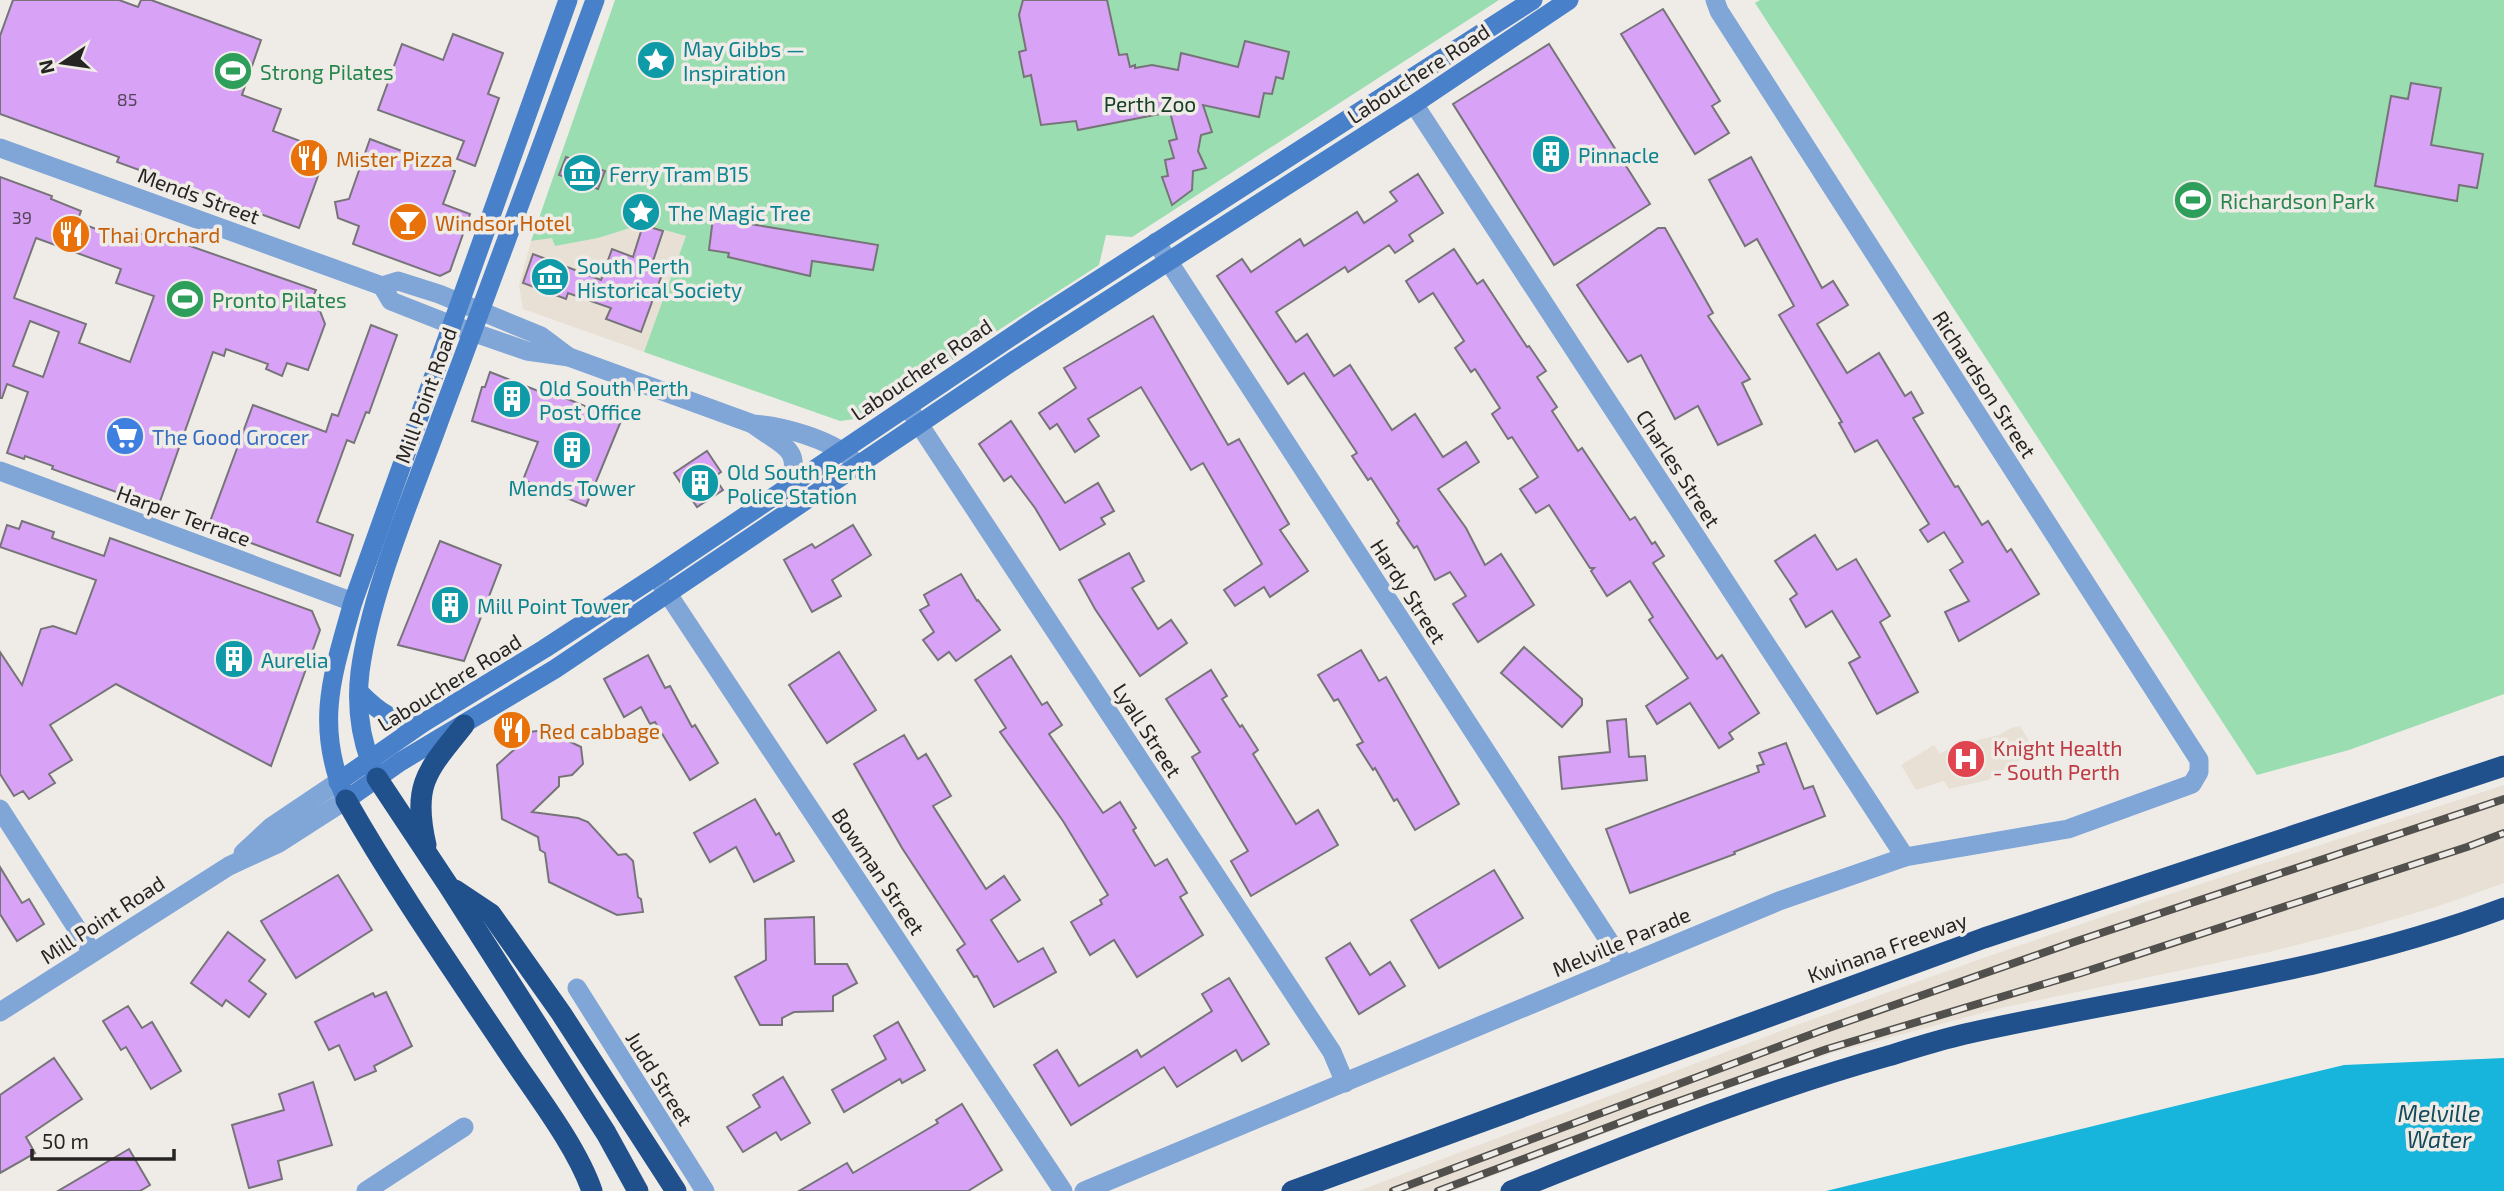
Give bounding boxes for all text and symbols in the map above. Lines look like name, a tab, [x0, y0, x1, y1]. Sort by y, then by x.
street label: Labouchere Road	[1342, 18, 1494, 128]
north arrow	[28, 28, 98, 98]
place label: May Gibbs — Inspiration	[683, 36, 805, 85]
place icon: May Gibbs — Inspiration	[635, 39, 677, 81]
sports icon: Strong Pilates	[212, 50, 254, 92]
text: N	[33, 58, 59, 76]
place label: Strong Pilates	[260, 59, 394, 84]
house number: 85	[117, 88, 137, 110]
park label: Perth Zoo	[1104, 91, 1196, 116]
building icon: Pinnacle	[1530, 133, 1572, 175]
restaurant icon: Mister Pizza	[288, 137, 330, 179]
place label: Pinnacle	[1578, 142, 1659, 167]
place label: Mister Pizza	[336, 146, 453, 171]
museum icon: Ferry Tram B15	[561, 152, 603, 194]
street label: Mends Street	[135, 161, 263, 229]
place label: Ferry Tram B15	[609, 161, 749, 186]
sports icon: Richardson Park	[2172, 179, 2214, 221]
place label: Richardson Park	[2220, 188, 2375, 213]
place icon: The Magic Tree	[620, 191, 662, 233]
place label: The Magic Tree	[668, 200, 811, 225]
bar icon: Windsor Hotel	[387, 201, 429, 243]
house number: 39	[12, 206, 32, 228]
place label: Windsor Hotel	[435, 210, 572, 235]
restaurant icon: Thai Orchard	[50, 213, 92, 255]
place label: Thai Orchard	[98, 222, 220, 247]
place label: South Perth Historical Society	[577, 253, 742, 302]
museum icon: South Perth Historical Society	[529, 256, 571, 298]
sports icon: Pronto Pilates	[164, 278, 206, 320]
place label: Pronto Pilates	[212, 287, 347, 312]
street label: Richardson Street	[1928, 306, 2042, 462]
street label: Labouchere Road	[846, 313, 996, 425]
street label: Mill Point Road	[389, 324, 461, 466]
place label: Old South Perth Post Office	[539, 375, 689, 424]
building icon: Old South Perth Post Office	[491, 378, 533, 420]
street label: Charles Street	[1632, 404, 1726, 532]
supermarket icon: The Good Grocer	[104, 415, 146, 457]
place label: The Good Grocer	[152, 424, 310, 449]
building icon: Mends Tower	[551, 429, 593, 471]
place label: Old South Perth Police Station	[727, 459, 877, 508]
building icon: Old South Perth Police Station	[679, 462, 721, 504]
place label: Mends Tower	[508, 475, 636, 500]
street label: Harper Terrace	[114, 479, 254, 551]
street label: Hardy Street	[1366, 534, 1452, 648]
building icon: Mill Point Tower	[429, 584, 471, 626]
place label: Mill Point Tower	[477, 593, 630, 618]
street label: Labouchere Road	[373, 628, 525, 736]
building icon: Aurelia	[213, 638, 255, 680]
place label: Aurelia	[261, 647, 328, 672]
street label: Lyall Street	[1108, 678, 1188, 782]
restaurant icon: Red cabbage	[491, 709, 533, 751]
place label: Red cabbage	[539, 718, 660, 743]
place label: Knight Health - South Perth	[1993, 735, 2123, 784]
hospital icon: Knight Health - South Perth	[1945, 738, 1987, 780]
street label: Bowman Street	[827, 803, 931, 939]
street label: Mill Point Road	[35, 870, 169, 968]
street label: Melville Parade	[1548, 901, 1694, 981]
street label: Kwinana Freeway	[1804, 907, 1970, 987]
street label: Judd Street	[621, 1026, 699, 1130]
water label: Melville Water	[2398, 1099, 2480, 1153]
scale bar	[32, 1118, 173, 1162]
text: 50 m	[42, 1128, 89, 1153]

